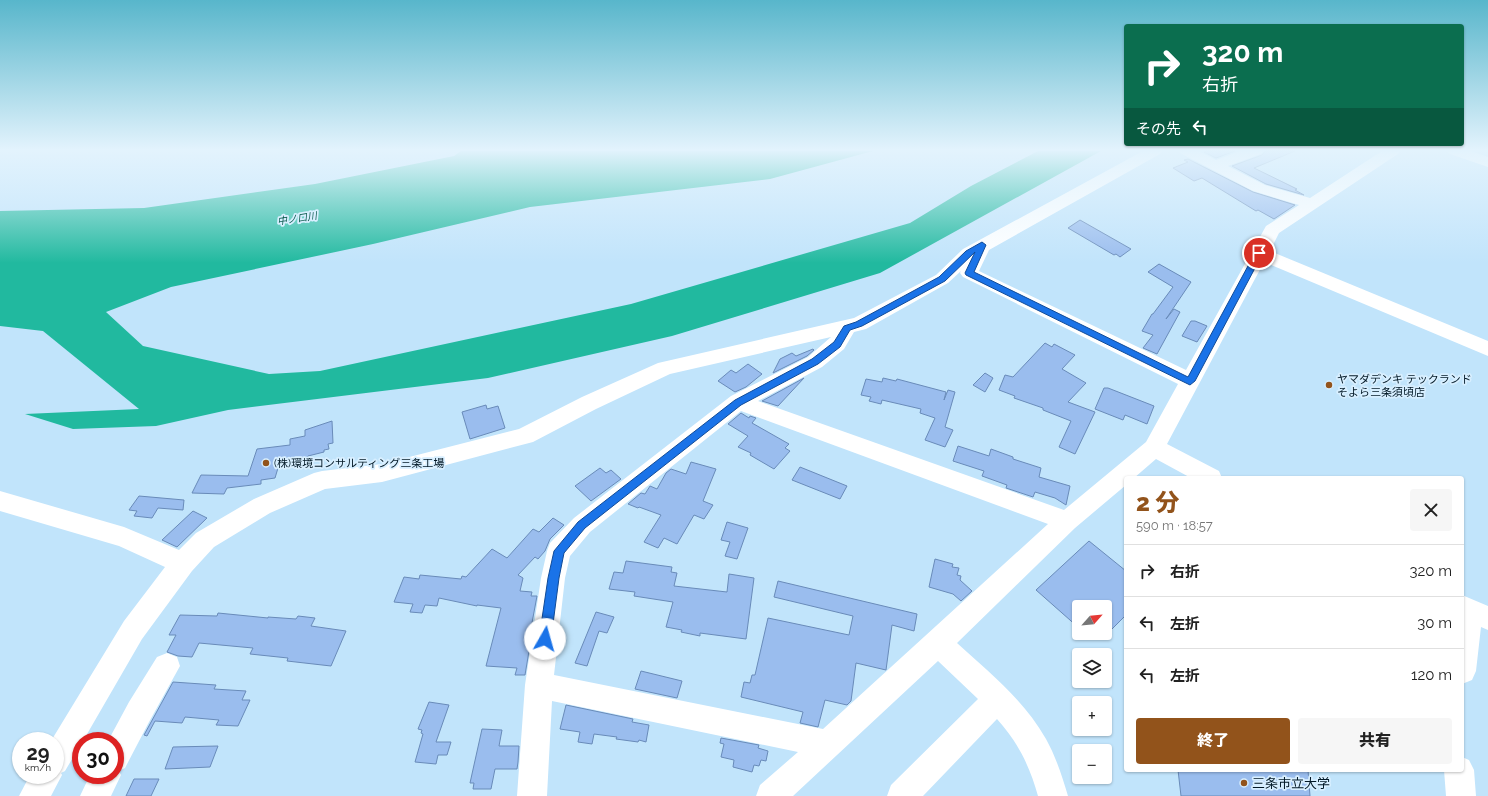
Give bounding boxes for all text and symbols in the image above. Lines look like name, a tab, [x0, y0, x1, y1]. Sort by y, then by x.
text: 320 m	[1202, 36, 1283, 69]
icon: right	[1136, 40, 1188, 92]
text: 右折	[1202, 74, 1238, 95]
icon: left	[1189, 116, 1211, 138]
text: その先	[1136, 120, 1181, 138]
water label: 中ノ口川	[276, 210, 319, 227]
pin	[1242, 236, 1276, 270]
icon: arrive	[1248, 242, 1270, 264]
place label: ヤマダデンキ テックランド そよら三条須頃店	[1337, 373, 1472, 399]
marker: ヤマダデンキ テックランド そよら三条須頃店	[1324, 380, 1334, 390]
place label: (株)環境コンサルティング三条工場	[274, 457, 444, 470]
marker: (株)環境コンサルティング三条工場	[261, 458, 271, 468]
text: 2 分	[1136, 488, 1180, 517]
button: close	[1410, 489, 1452, 531]
text: 590 m · 18:57	[1136, 518, 1213, 533]
icon: right	[1136, 560, 1158, 582]
text: 320 m	[1409, 562, 1452, 580]
text: 右折	[1170, 563, 1200, 581]
north arrow	[1072, 600, 1112, 640]
map controls	[1072, 600, 1112, 784]
icon: left	[1136, 612, 1158, 634]
text: 30 m	[1417, 614, 1452, 632]
text: 左折	[1170, 615, 1200, 633]
position arrow	[524, 618, 566, 660]
button: layers	[1072, 648, 1112, 688]
icon: left	[1136, 664, 1158, 686]
text: 120 m	[1411, 666, 1452, 684]
text: 左折	[1170, 667, 1200, 685]
button: +	[1072, 696, 1112, 736]
button: 終了	[1136, 718, 1290, 764]
button: 共有	[1298, 718, 1452, 764]
speed limit sign: 30	[72, 732, 124, 784]
text: 29	[26, 741, 50, 765]
button: −	[1072, 744, 1112, 784]
text: km/h	[25, 762, 51, 773]
place label: 三条市立大学	[1252, 776, 1330, 791]
marker: 三条市立大学	[1239, 778, 1249, 788]

